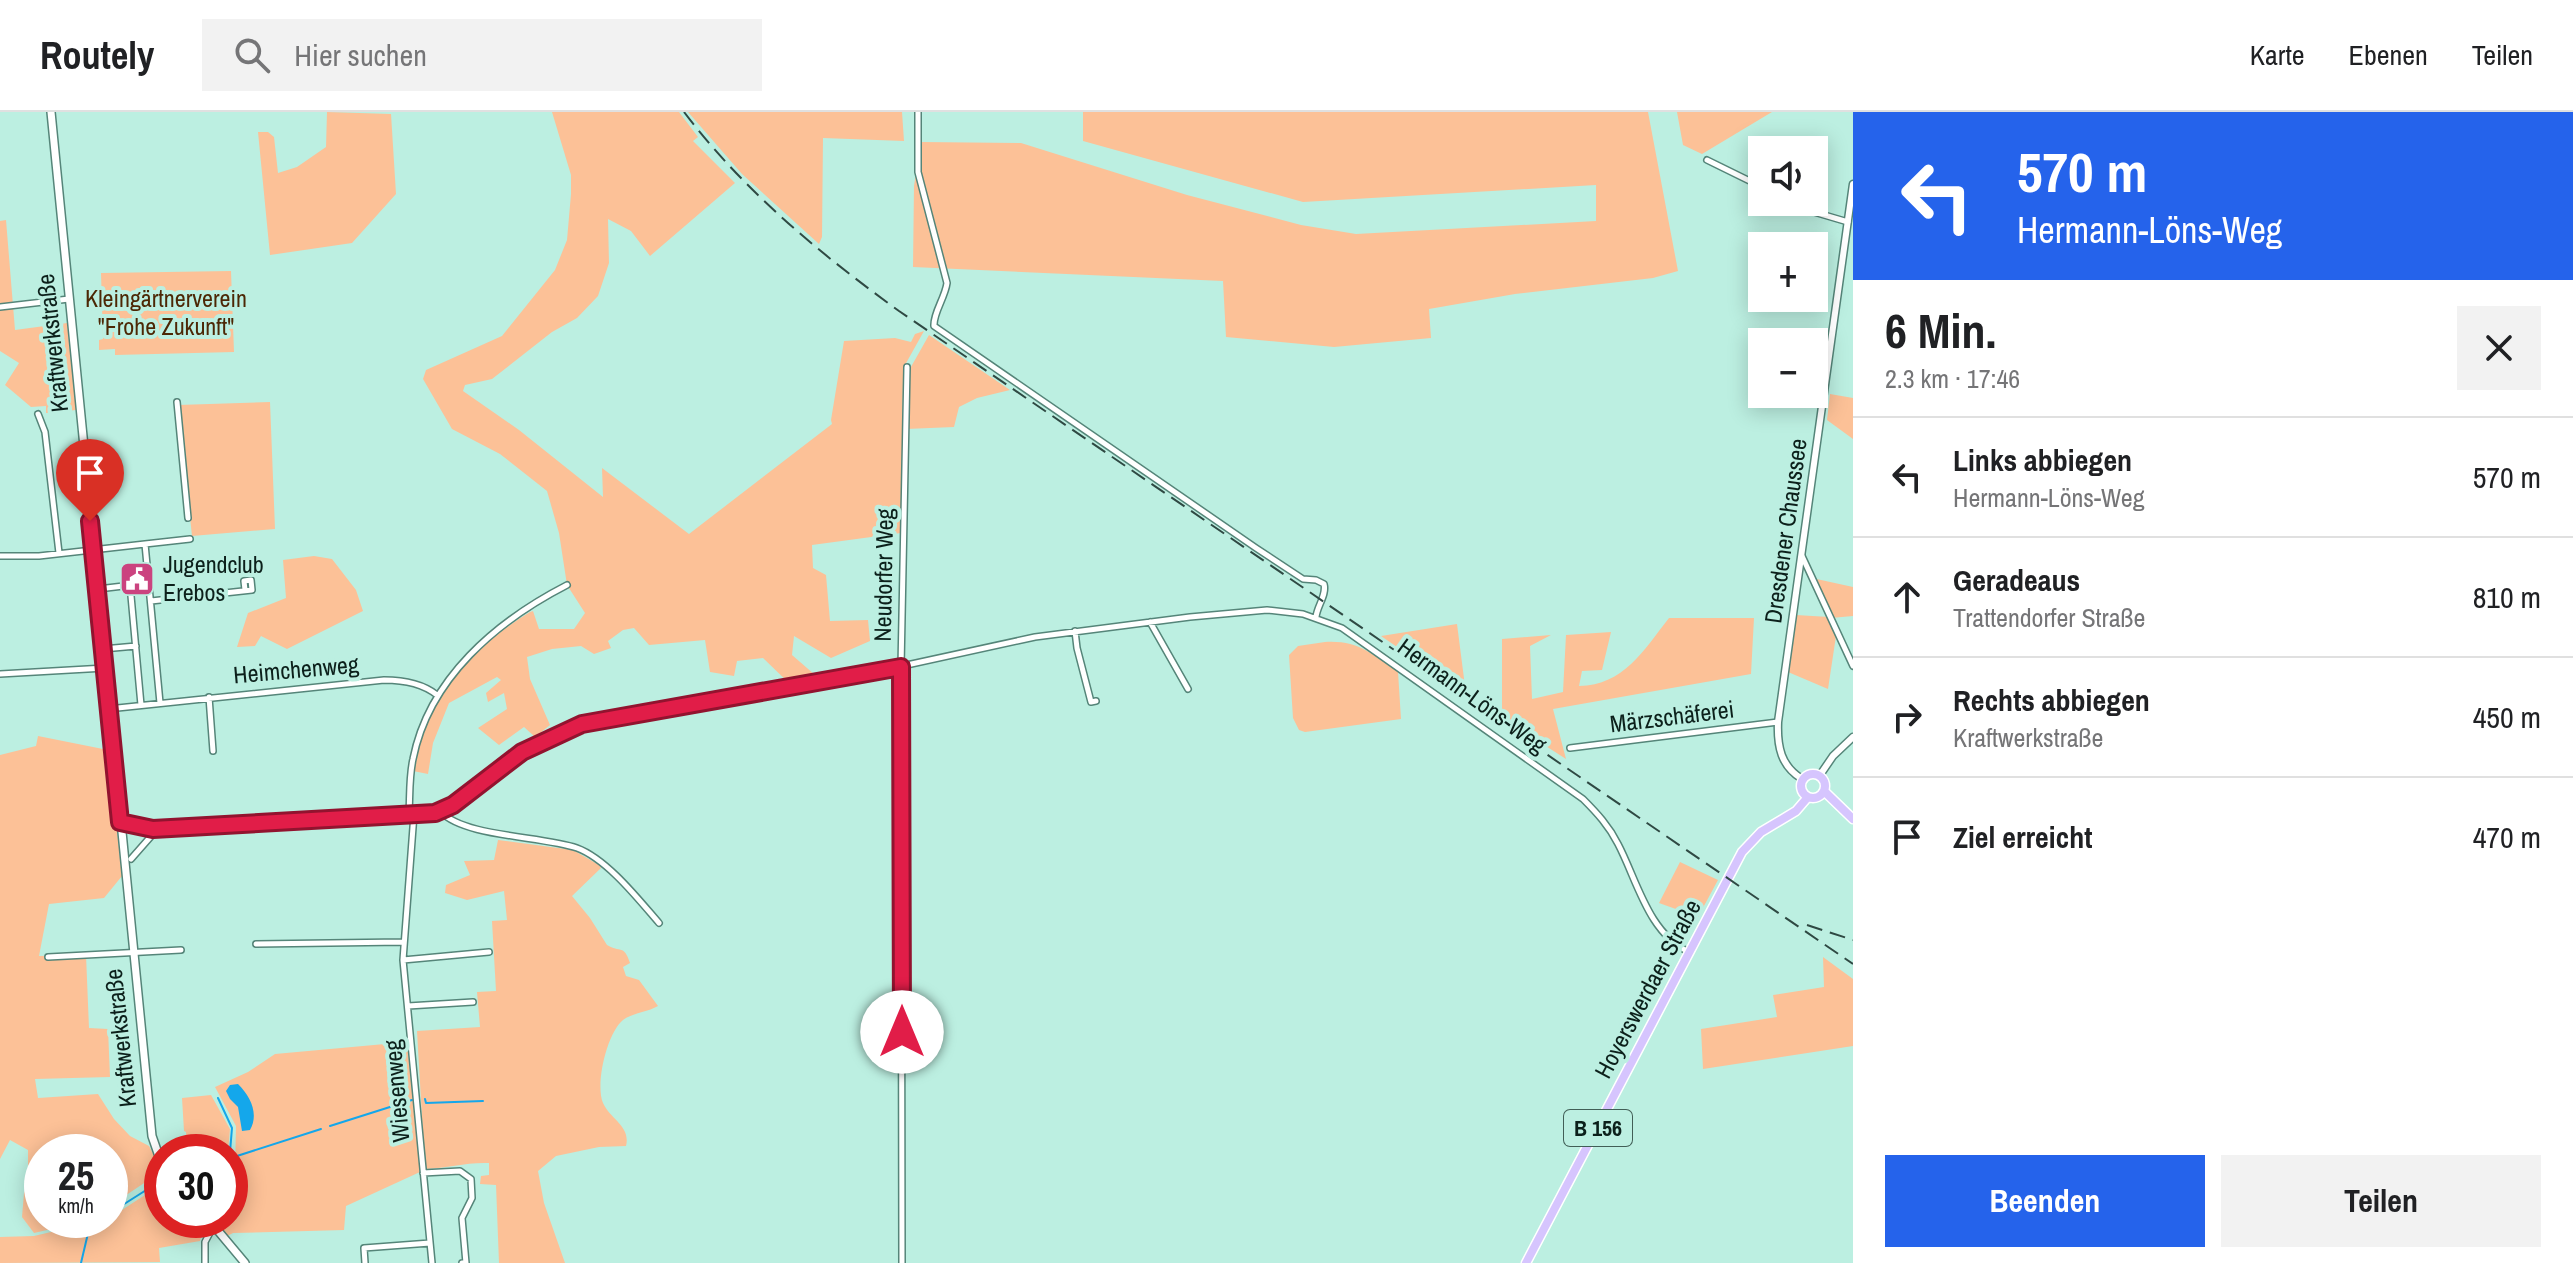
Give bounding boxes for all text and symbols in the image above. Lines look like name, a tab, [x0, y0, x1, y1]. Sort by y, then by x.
search box	[202, 19, 762, 91]
text: Routely	[40, 30, 154, 81]
icon: search	[230, 33, 274, 77]
text: Hier suchen	[294, 35, 427, 75]
text: Karte	[2250, 36, 2305, 74]
text: Ebenen	[2349, 36, 2428, 74]
text: Teilen	[2472, 36, 2533, 74]
text: 570 m	[2017, 134, 2147, 209]
map controls	[1748, 136, 1828, 408]
button: sound	[1748, 136, 1828, 216]
icon: left	[1885, 144, 1989, 248]
text: Hermann-Löns-Weg	[2017, 206, 2282, 254]
button: +	[1748, 232, 1828, 312]
street label: Kraftwerkstraße	[29, 272, 75, 414]
park label: Kleingärtnerverein "Frohe Zukunft"	[85, 282, 247, 342]
text: 6 Min.	[1885, 298, 1997, 363]
button: close	[2457, 306, 2541, 390]
button: −	[1748, 328, 1828, 408]
text: 2.3 km · 17:46	[1885, 361, 2020, 396]
street label: Dresdener Chaussee	[1756, 437, 1814, 625]
pin	[56, 439, 124, 521]
text: Links abbiegen	[1953, 440, 2132, 480]
icon: arrive	[68, 451, 112, 495]
icon: left	[1885, 455, 1929, 499]
text: 570 m	[2473, 457, 2541, 497]
text: Hermann-Löns-Weg	[1953, 480, 2145, 515]
street label: Neudorfer Weg	[866, 508, 900, 642]
place label: Jugendclub Erebos	[163, 548, 264, 608]
public building icon: Jugendclub Erebos	[118, 560, 156, 598]
text: Geradeaus	[1953, 560, 2080, 600]
icon: ahead	[1885, 575, 1929, 619]
text: 810 m	[2473, 577, 2541, 617]
text: Trattendorfer Straße	[1953, 600, 2145, 635]
street label: Hermann-Löns-Weg	[1392, 630, 1554, 760]
street label: Heimchenweg	[232, 648, 360, 690]
text: Rechts abbiegen	[1953, 680, 2150, 720]
street label: Märzschäferei	[1608, 693, 1736, 739]
icon: right	[1885, 695, 1929, 739]
text: 450 m	[2473, 697, 2541, 737]
text: Kraftwerkstraße	[1953, 720, 2103, 755]
icon: arrive	[1885, 815, 1929, 859]
text: Ziel erreicht	[1953, 817, 2092, 857]
text: 470 m	[2473, 817, 2541, 857]
street label: Hoyerswerdaer Straße	[1587, 894, 1708, 1083]
street label: Kraftwerkstraße	[97, 967, 143, 1109]
position arrow	[860, 990, 944, 1074]
street label: Wiesenweg	[376, 1038, 416, 1144]
road number: B 156	[1564, 1110, 1632, 1146]
speed limit sign: 30	[144, 1134, 248, 1238]
text: 25	[58, 1149, 94, 1202]
button: Beenden	[1885, 1155, 2205, 1247]
button: Teilen	[2221, 1155, 2541, 1247]
text: km/h	[58, 1192, 94, 1219]

